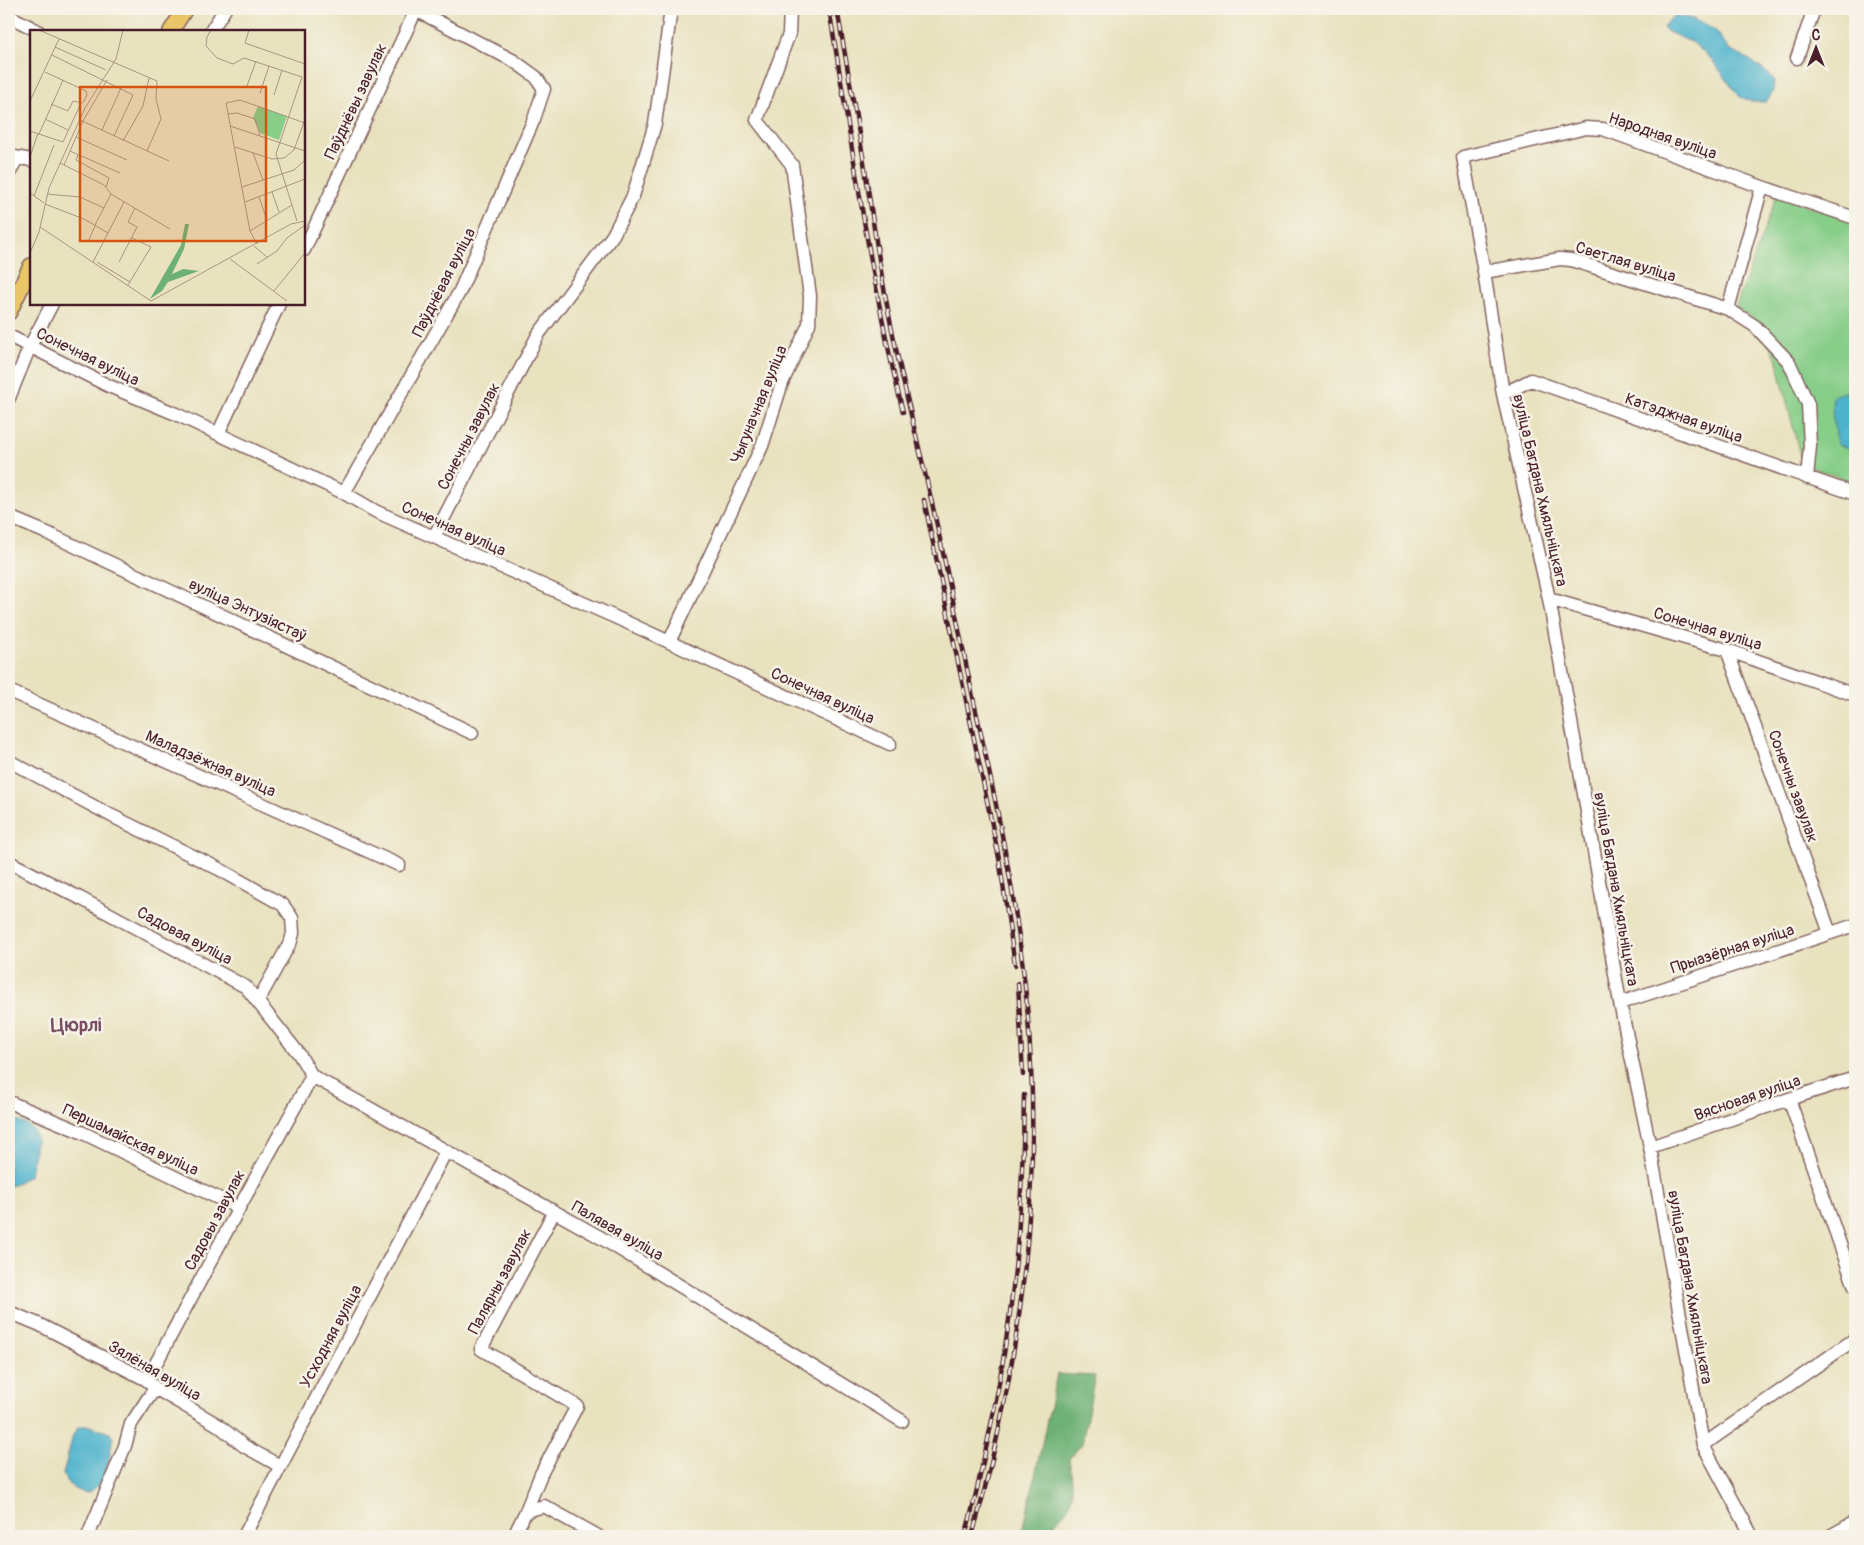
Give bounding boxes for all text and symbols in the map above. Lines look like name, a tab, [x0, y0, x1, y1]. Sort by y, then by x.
north arrow	[1792, 22, 1842, 72]
text: С	[1812, 27, 1821, 44]
inset map	[30, 30, 305, 305]
street label: Паўднёвы завулак	[320, 40, 392, 163]
street label: Народная вуліца	[1606, 108, 1719, 164]
street label: Паўднёвая вуліца	[408, 225, 480, 340]
street label: Светлая вуліца	[1573, 237, 1678, 287]
street label: Сонечная вуліца	[33, 323, 142, 390]
street label: Чыгуначная вуліца	[726, 342, 792, 466]
street label: Сонечны завулак	[433, 379, 505, 494]
street label: Катэджная вуліца	[1622, 388, 1745, 447]
street label: вуліца Багдана Хмяльніцкага	[1508, 392, 1572, 588]
street label: Сонечная вуліца	[398, 497, 509, 561]
street label: вуліца Энтузіястаў	[186, 574, 310, 646]
street label: Сонечная вуліца	[1651, 603, 1764, 655]
street label: Сонечная вуліца	[767, 663, 878, 729]
street label: Маладзёжная вуліца	[142, 726, 279, 802]
street label: Сонечны завулак	[1763, 727, 1823, 845]
street label: вуліца Багдана Хмяльніцкага	[1589, 791, 1643, 988]
street label: Садовая вуліца	[133, 902, 236, 969]
street label: Прыазёрная вуліца	[1668, 920, 1797, 978]
district label: Цюрлі	[51, 1013, 102, 1037]
street label: Вясновая вуліца	[1692, 1070, 1803, 1125]
street label: Першамайская вуліца	[59, 1100, 202, 1180]
street label: Садовы завулак	[180, 1167, 250, 1274]
street label: вуліца Багдана Хмяльніцкага	[1663, 1189, 1717, 1386]
street label: Палявая вуліца	[568, 1197, 667, 1265]
street label: Палярны завулак	[464, 1225, 536, 1337]
street label: Усходняя вуліца	[295, 1282, 366, 1391]
street label: Зялёная вуліца	[104, 1336, 205, 1406]

